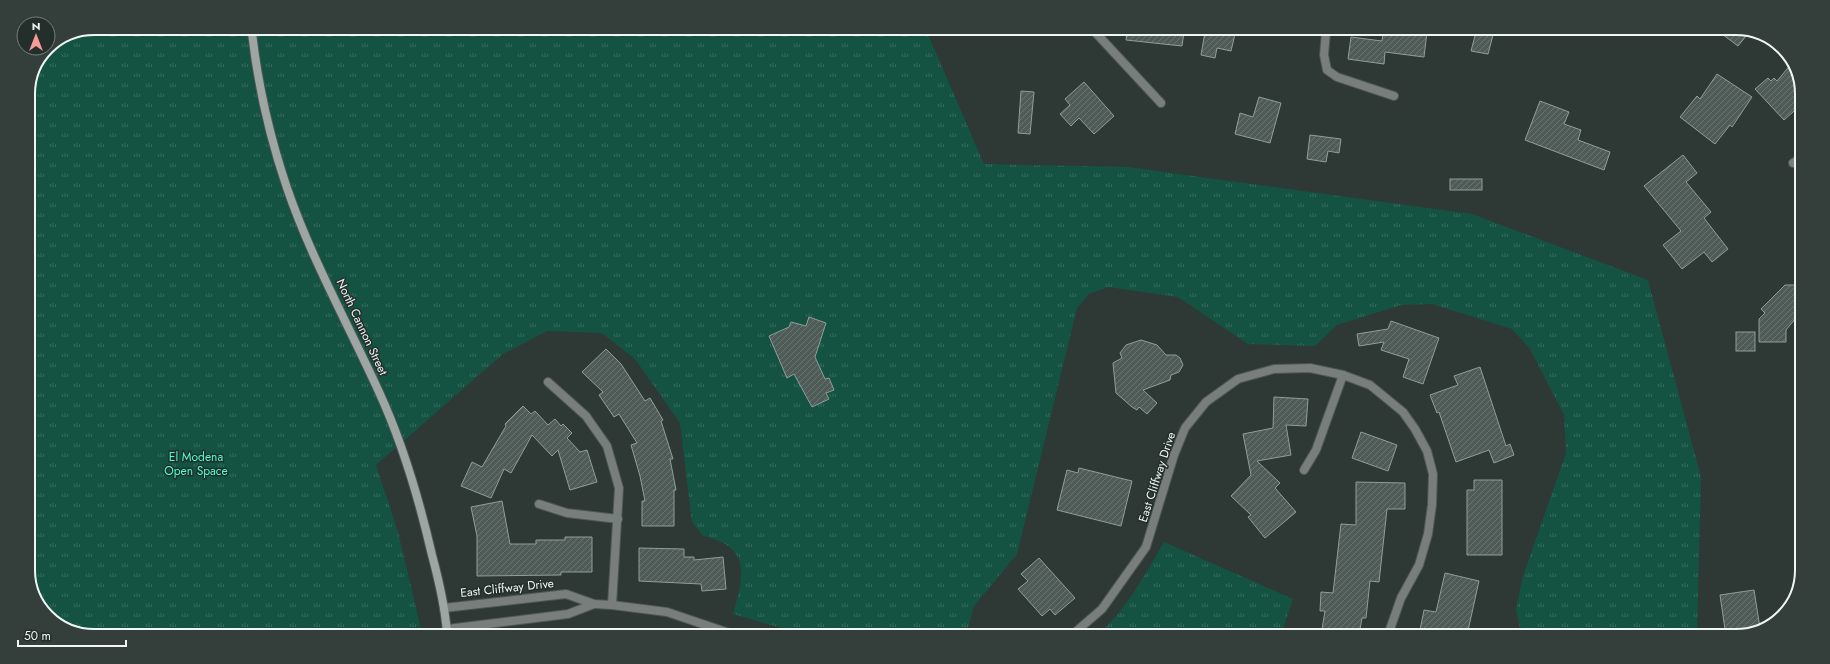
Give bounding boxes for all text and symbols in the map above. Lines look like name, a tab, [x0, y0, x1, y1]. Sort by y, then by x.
north arrow	[16, 16, 56, 56]
text: N	[32, 18, 40, 34]
street label: North Cannon Street	[332, 276, 392, 378]
street label: East Cliffway Drive	[1134, 429, 1180, 525]
park label: El Modena Open Space	[164, 448, 228, 480]
street label: East Cliffway Drive	[459, 574, 555, 602]
scale bar	[18, 622, 126, 648]
text: 50 m	[24, 627, 51, 645]

